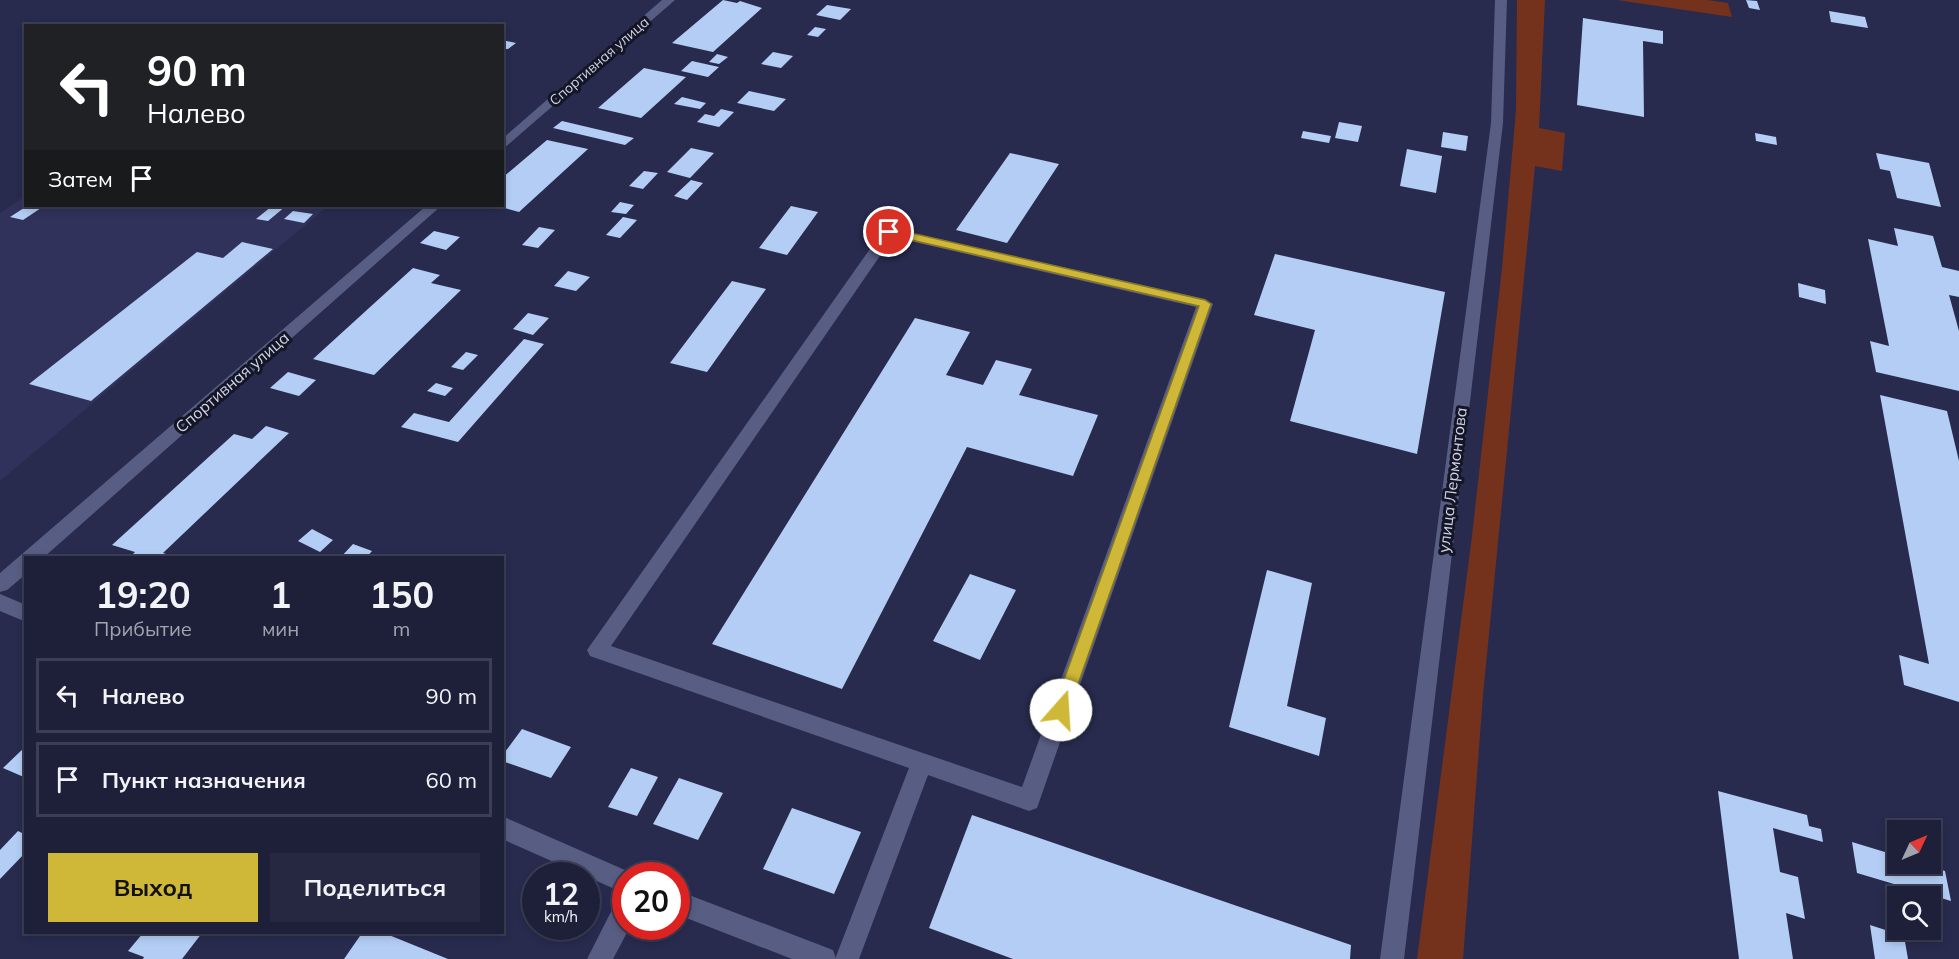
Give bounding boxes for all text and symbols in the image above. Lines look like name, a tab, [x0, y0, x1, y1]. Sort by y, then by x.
street label: Спортивная улица	[545, 13, 653, 109]
text: 90 m	[147, 44, 247, 97]
icon: left	[48, 48, 126, 126]
text: Налево	[147, 96, 246, 130]
icon: arrive	[125, 162, 158, 195]
text: Затем	[48, 165, 113, 193]
pin	[863, 206, 914, 257]
icon: arrive	[872, 215, 905, 248]
street label: Спортивная улица	[171, 327, 293, 437]
street label: улица Лермонтова	[1433, 406, 1471, 554]
text: 19:20	[95, 572, 191, 617]
text: 1	[270, 572, 291, 617]
text: 150	[369, 572, 434, 617]
text: Прибытие	[94, 616, 192, 641]
text: мин	[262, 616, 299, 641]
text: m	[393, 616, 410, 641]
position arrow	[1029, 678, 1093, 742]
icon: left	[51, 679, 84, 712]
text: Налево	[102, 682, 185, 710]
text: 90 m	[426, 682, 477, 710]
icon: arrive	[51, 763, 84, 796]
text: Пункт назначения	[102, 766, 306, 794]
text: 60 m	[426, 766, 477, 794]
north arrow	[1887, 820, 1941, 874]
map controls	[1887, 820, 1941, 940]
button: Выход	[48, 853, 258, 922]
button: Поделиться	[270, 853, 480, 922]
speed limit sign: 20	[612, 862, 690, 940]
text: 12	[543, 875, 579, 913]
button: search	[1887, 886, 1941, 940]
text: km/h	[544, 907, 578, 926]

